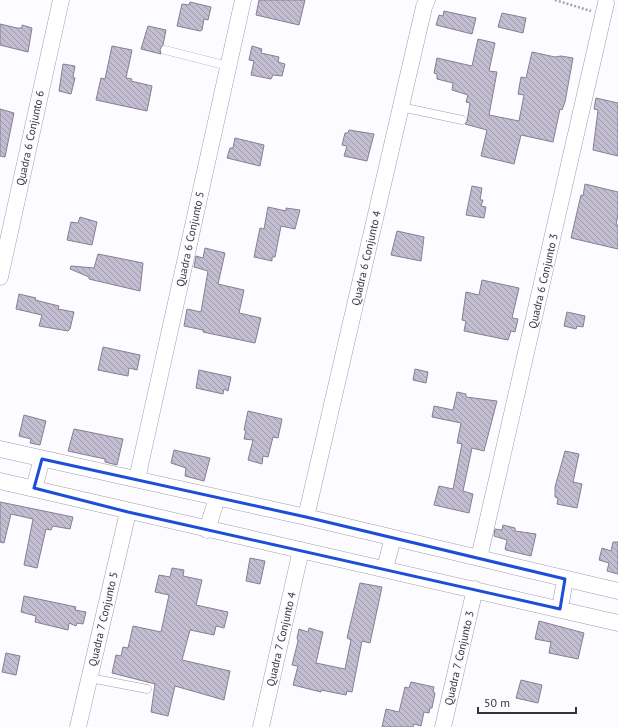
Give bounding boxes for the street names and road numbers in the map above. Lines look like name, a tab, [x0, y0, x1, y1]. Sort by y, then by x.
street label: Quadra 6 Conjunto 6	[13, 89, 47, 187]
street label: Quadra 6 Conjunto 5	[173, 190, 207, 288]
street label: Quadra 6 Conjunto 4	[348, 209, 384, 307]
street label: Quadra 6 Conjunto 3	[525, 232, 561, 330]
street label: Quadra 7 Conjunto 5	[85, 570, 121, 668]
street label: Quadra 7 Conjunto 4	[263, 590, 299, 688]
street label: Quadra 7 Conjunto 3	[441, 609, 477, 707]

